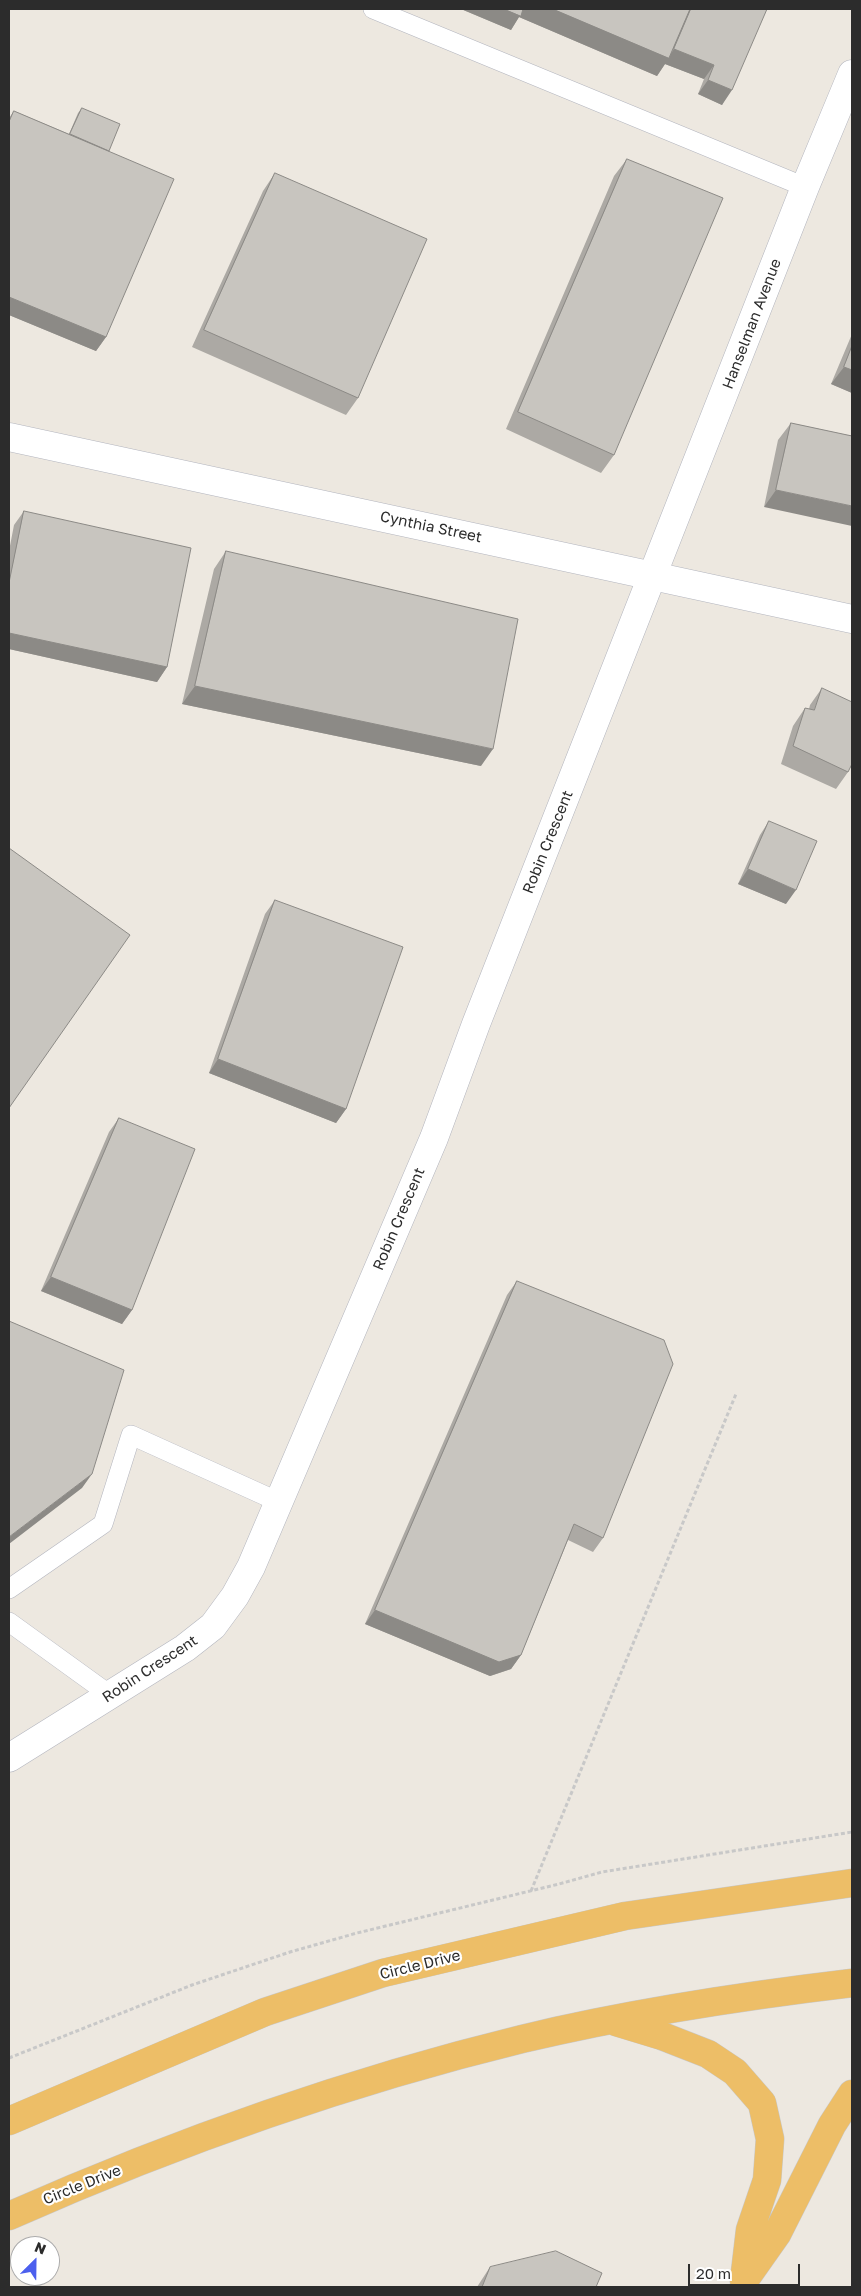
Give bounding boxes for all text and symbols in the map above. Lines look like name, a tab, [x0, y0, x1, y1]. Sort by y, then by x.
street label: Hanselman Avenue	[719, 256, 785, 392]
street label: Cynthia Street	[378, 507, 484, 547]
street label: Robin Crescent	[519, 788, 577, 896]
street label: Robin Crescent	[369, 1165, 429, 1273]
street label: Robin Crescent	[99, 1632, 201, 1706]
street label: Circle Drive	[378, 1946, 462, 1984]
street label: Circle Drive	[40, 2161, 124, 2209]
north arrow	[10, 2236, 60, 2286]
text: N	[32, 2238, 49, 2258]
scale bar	[691, 2254, 804, 2286]
text: 20 m	[696, 2264, 731, 2282]

